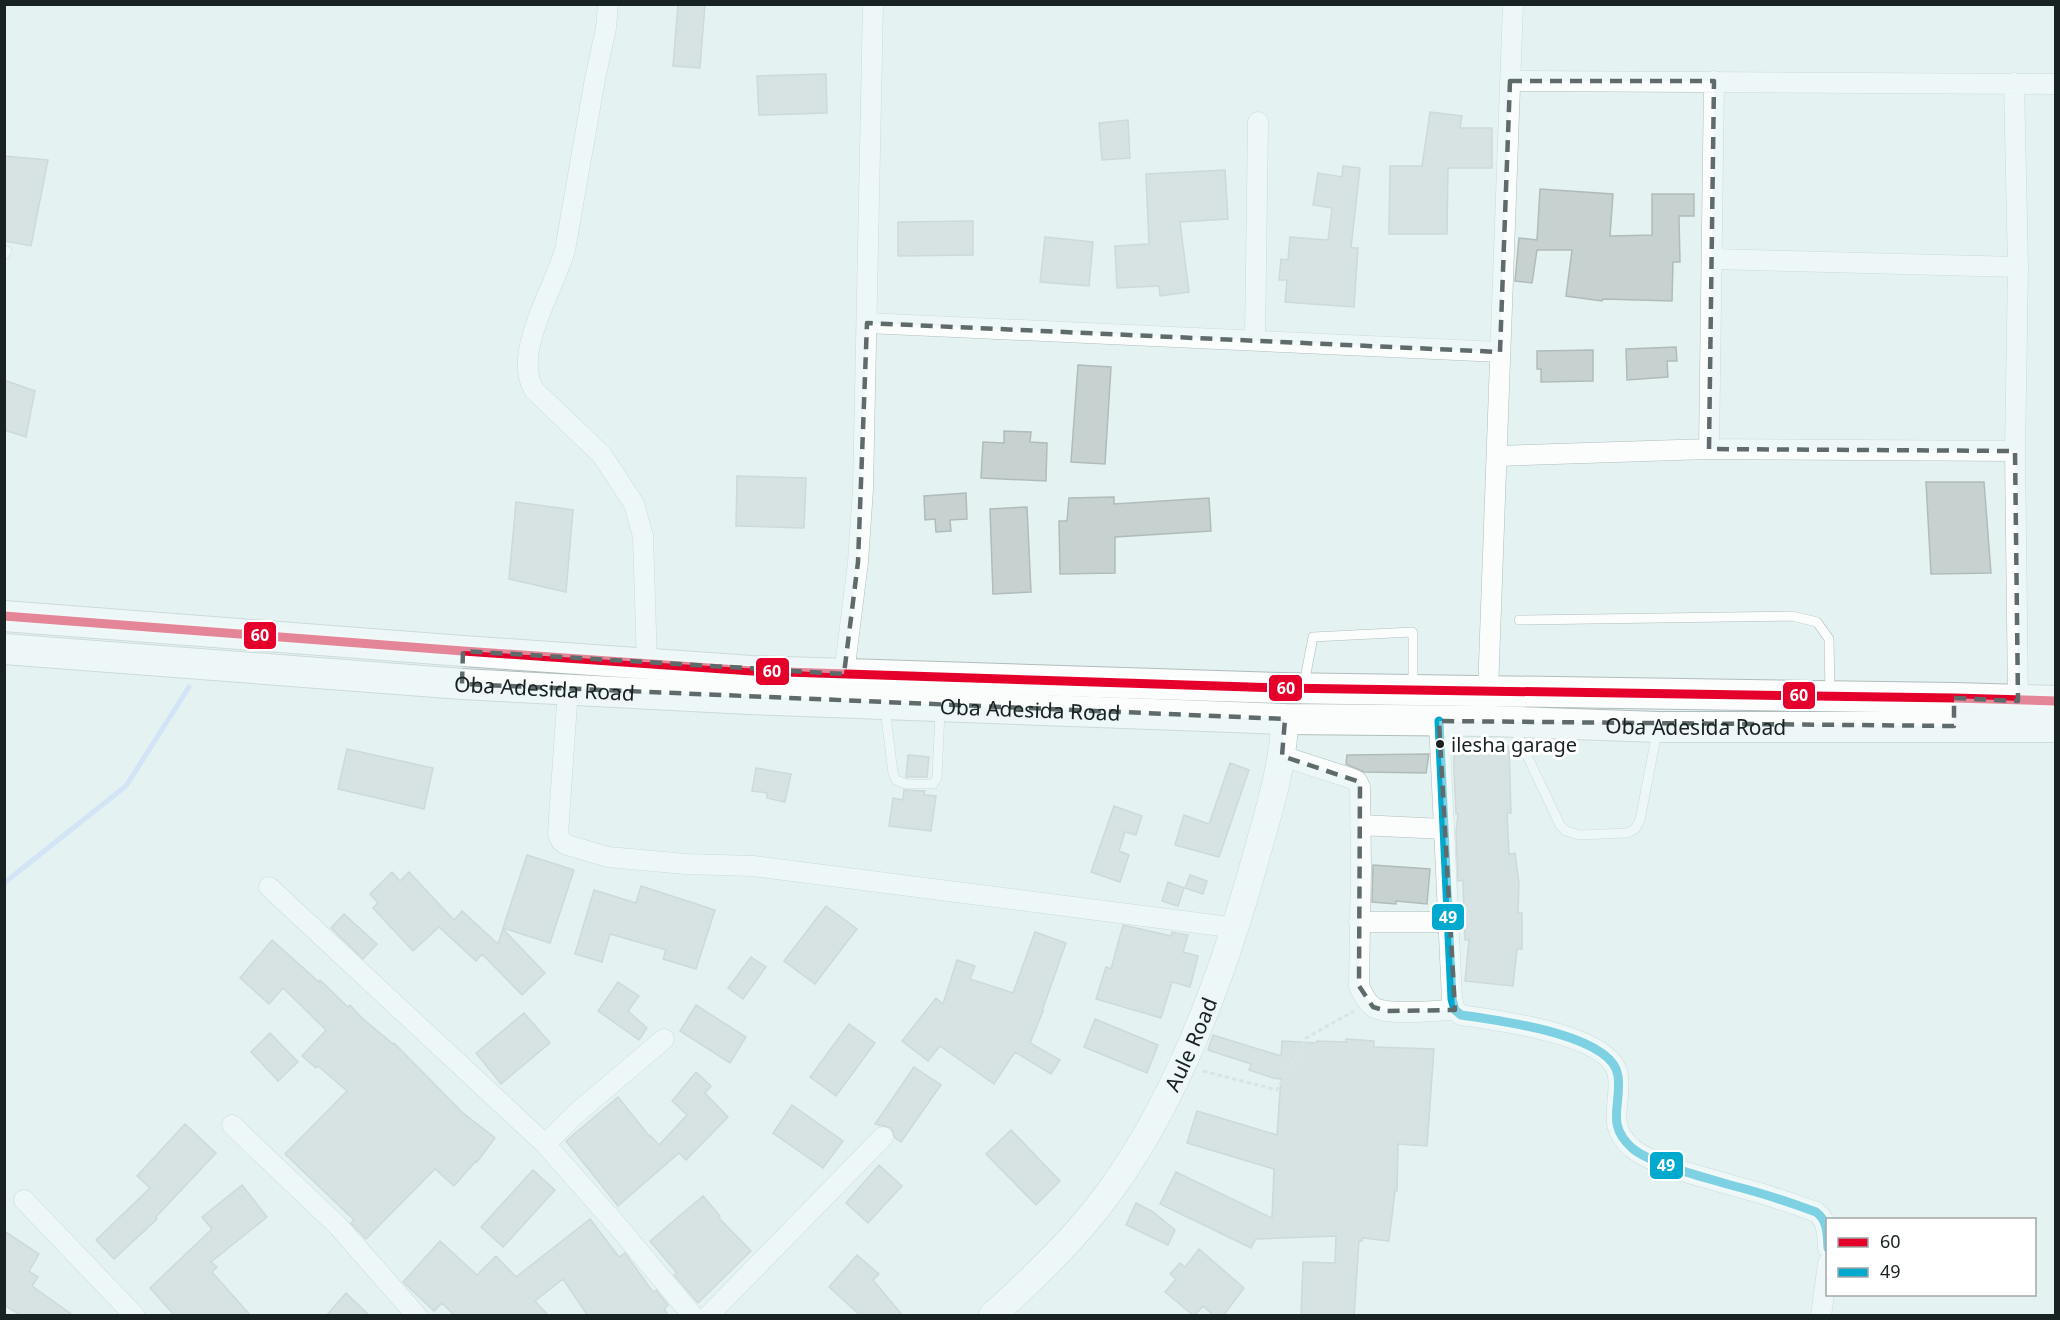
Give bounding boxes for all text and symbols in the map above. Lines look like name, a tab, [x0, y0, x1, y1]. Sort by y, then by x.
line badge: 60	[243, 621, 277, 650]
text: 60	[251, 624, 269, 646]
line badge: 60	[755, 657, 790, 686]
text: 60	[763, 660, 781, 682]
street label: Oba Adesida Road	[453, 670, 636, 707]
line badge: 60	[1268, 674, 1303, 702]
text: 60	[1277, 677, 1295, 699]
line badge: 60	[1782, 681, 1816, 710]
text: 60	[1790, 684, 1808, 706]
street label: Oba Adesida Road	[939, 692, 1121, 727]
street label: Oba Adesida Road	[1605, 711, 1786, 741]
place label: ilesha garage	[1451, 731, 1577, 758]
marker: ilesha garage	[1434, 738, 1446, 750]
line badge: 49	[1431, 903, 1465, 931]
text: 49	[1439, 906, 1457, 928]
street label: Aule Road	[1158, 993, 1223, 1096]
line badge: 49	[1649, 1151, 1684, 1180]
text: 49	[1657, 1154, 1675, 1176]
legend	[1826, 1218, 2036, 1296]
text: 60	[1880, 1229, 1901, 1253]
text: 49	[1880, 1259, 1901, 1283]

